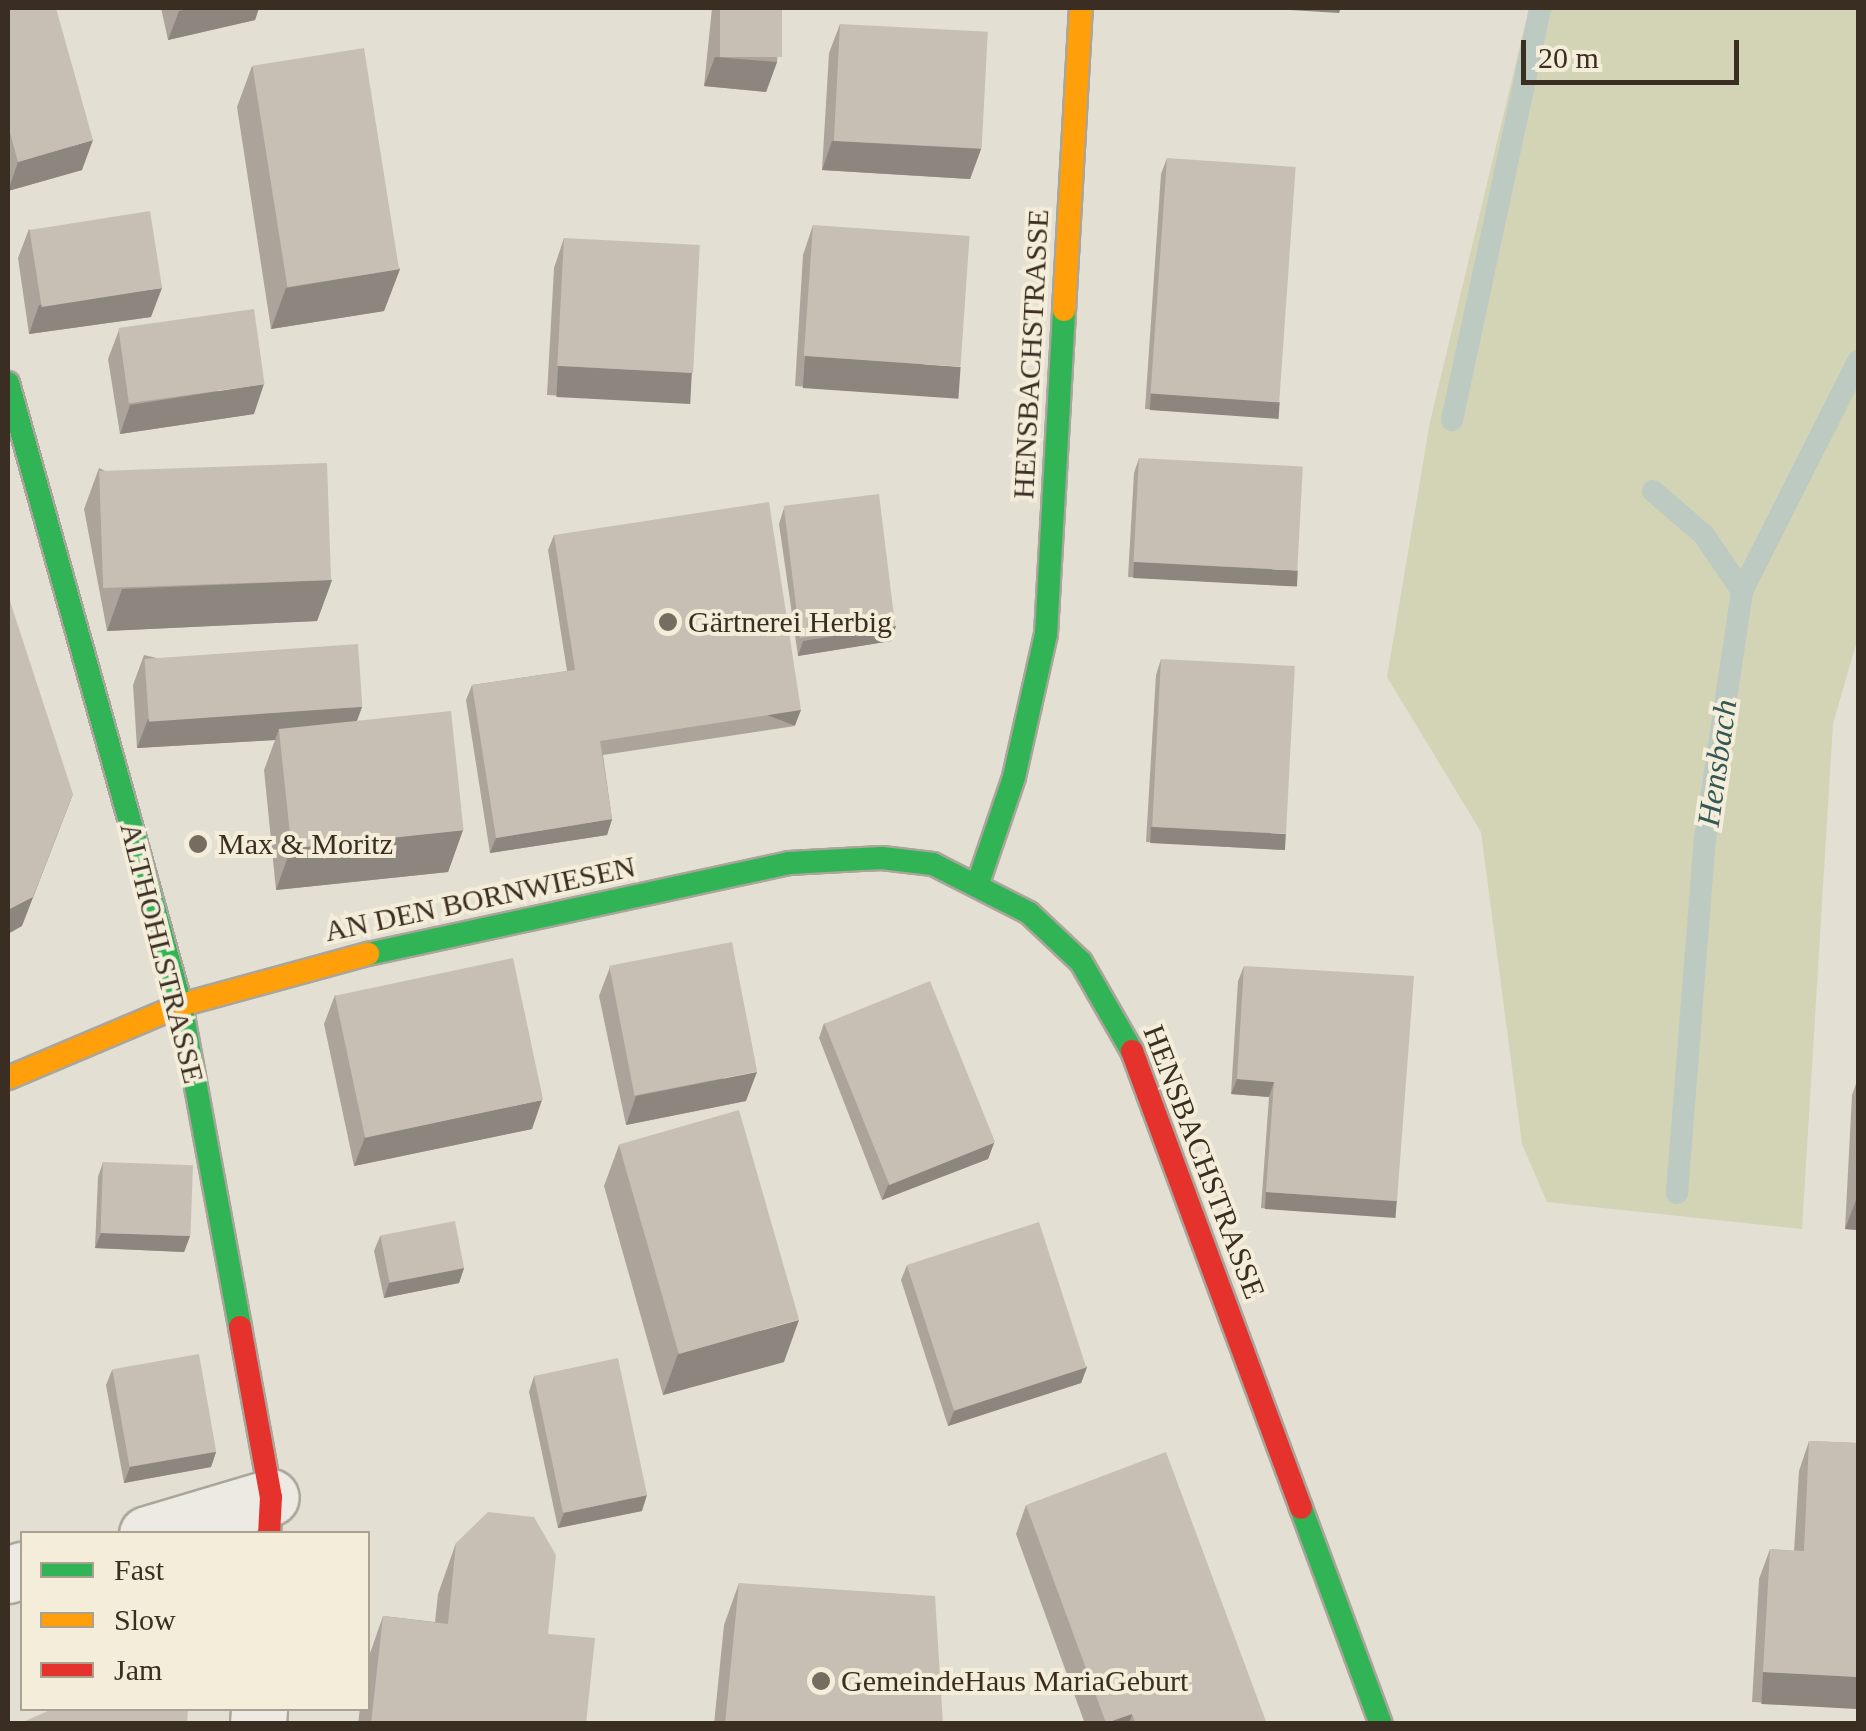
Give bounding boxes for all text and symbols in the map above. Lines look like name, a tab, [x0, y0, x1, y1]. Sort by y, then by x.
scale bar	[1526, 20, 1744, 82]
text: 20 m	[1538, 41, 1599, 74]
street label: HENSBACHSTRASSE	[1005, 208, 1057, 500]
place label: Gärtnerei Herbig	[688, 604, 892, 640]
marker: Gärtnerei Herbig	[657, 611, 679, 633]
water label: Hensbach	[1689, 697, 1745, 829]
street label: ALTHOHLSTRASSE	[112, 819, 212, 1087]
place label: Max & Moritz	[218, 826, 393, 862]
marker: Max & Moritz	[187, 833, 209, 855]
street label: AN DEN BORNWIESEN	[321, 848, 639, 950]
street label: HENSBACHSTRASSE	[1135, 1020, 1273, 1304]
legend	[20, 1531, 370, 1711]
text: Fast	[114, 1553, 164, 1586]
text: Slow	[114, 1603, 176, 1636]
text: Jam	[114, 1653, 162, 1686]
place label: GemeindeHaus MariaGeburt	[841, 1663, 1188, 1699]
marker: GemeindeHaus MariaGeburt	[810, 1670, 832, 1692]

